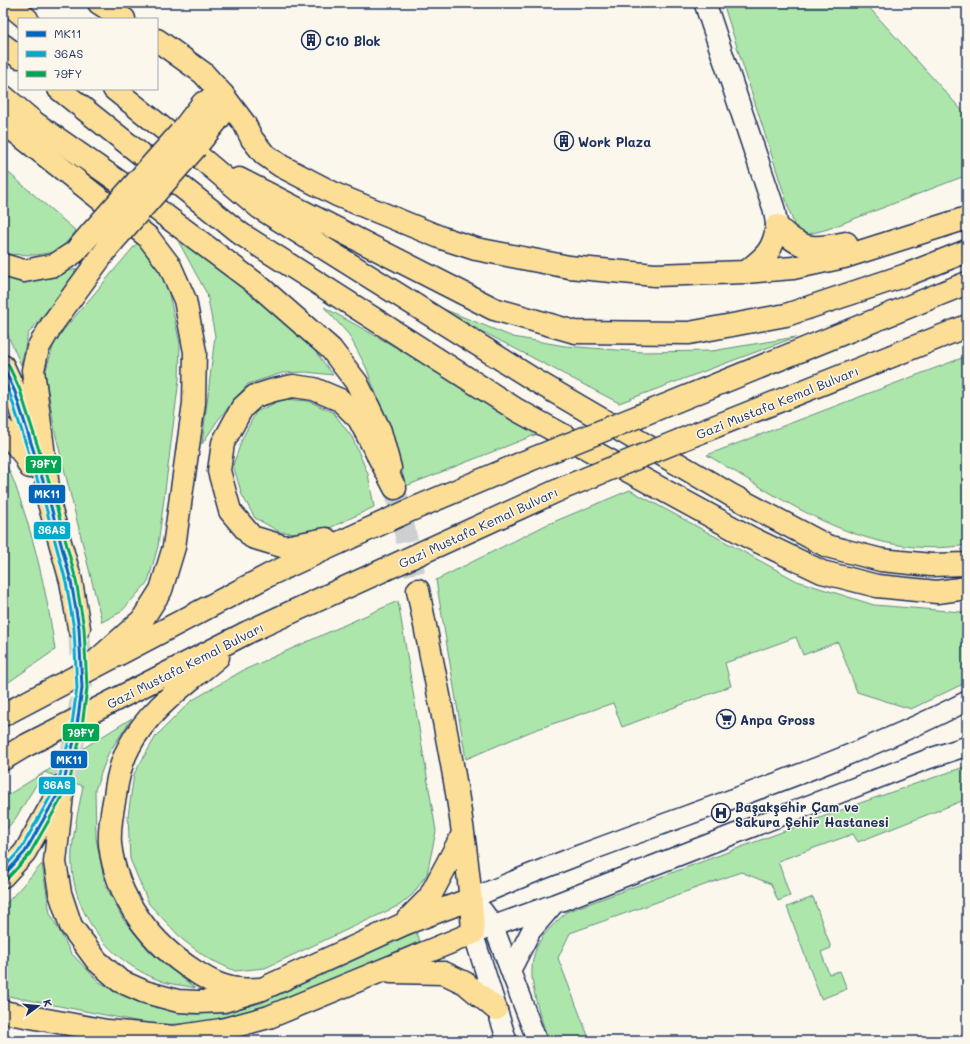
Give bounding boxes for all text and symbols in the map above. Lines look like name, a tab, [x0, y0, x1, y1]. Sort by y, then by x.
legend	[18, 18, 158, 90]
text: MK11	[54, 25, 82, 41]
building icon: C10 Blok	[300, 29, 322, 51]
place label: C10 Blok	[325, 32, 381, 49]
text: 36AS	[54, 45, 84, 61]
text: 79FY	[54, 65, 82, 81]
building icon: Work Plaza	[553, 130, 575, 152]
place label: Work Plaza	[578, 133, 651, 150]
street label: Gazi Mustafa Kemal Bulvarı	[693, 362, 861, 442]
line badge: 79FY	[25, 455, 62, 474]
text: 79FY	[31, 456, 58, 471]
street label: Gazi Mustafa Kemal Bulvarı	[396, 483, 560, 571]
line badge: MK11	[28, 484, 66, 504]
text: MK11	[34, 486, 60, 501]
line badge: 36AS	[33, 521, 71, 540]
text: 36AS	[38, 522, 66, 537]
street label: Gazi Mustafa Kemal Bulvarı	[104, 618, 266, 712]
supermarket icon: Anpa Gross	[715, 708, 737, 730]
place label: Anpa Gross	[740, 711, 815, 728]
line badge: 79FY	[62, 723, 100, 742]
text: 79FY	[68, 725, 95, 740]
line badge: MK11	[50, 750, 88, 769]
text: MK11	[56, 752, 82, 767]
line badge: 36AS	[38, 776, 76, 795]
text: 36AS	[43, 777, 71, 792]
place label: Başakşehir Çam ve Sakura Şehir Hastanesi	[735, 798, 889, 830]
hospital icon: Başakşehir Çam ve Sakura Şehir Hastanesi	[710, 802, 732, 824]
north arrow	[18, 986, 58, 1026]
text: K	[40, 998, 56, 1009]

